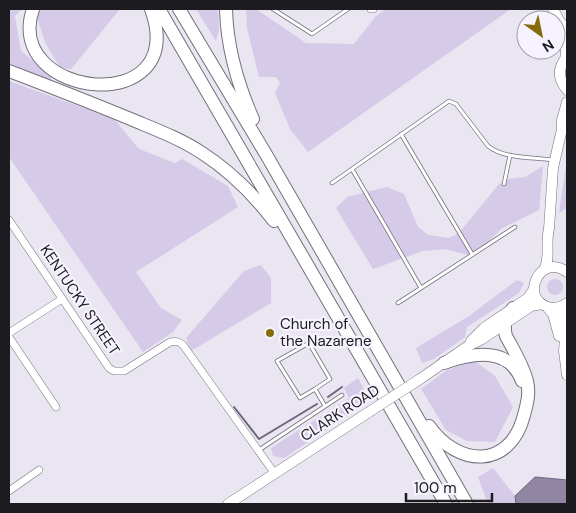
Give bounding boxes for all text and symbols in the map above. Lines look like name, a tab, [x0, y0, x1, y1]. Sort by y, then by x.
north arrow	[516, 10, 566, 60]
text: N	[539, 36, 557, 56]
street label: KENTUCKY STREET	[36, 241, 124, 359]
place label: Church of the Nazarene	[280, 314, 372, 351]
marker: Church of the Nazarene	[264, 327, 276, 339]
street label: CLARK ROAD	[297, 380, 383, 446]
scale bar	[406, 470, 492, 502]
text: 100 m	[414, 478, 457, 498]

